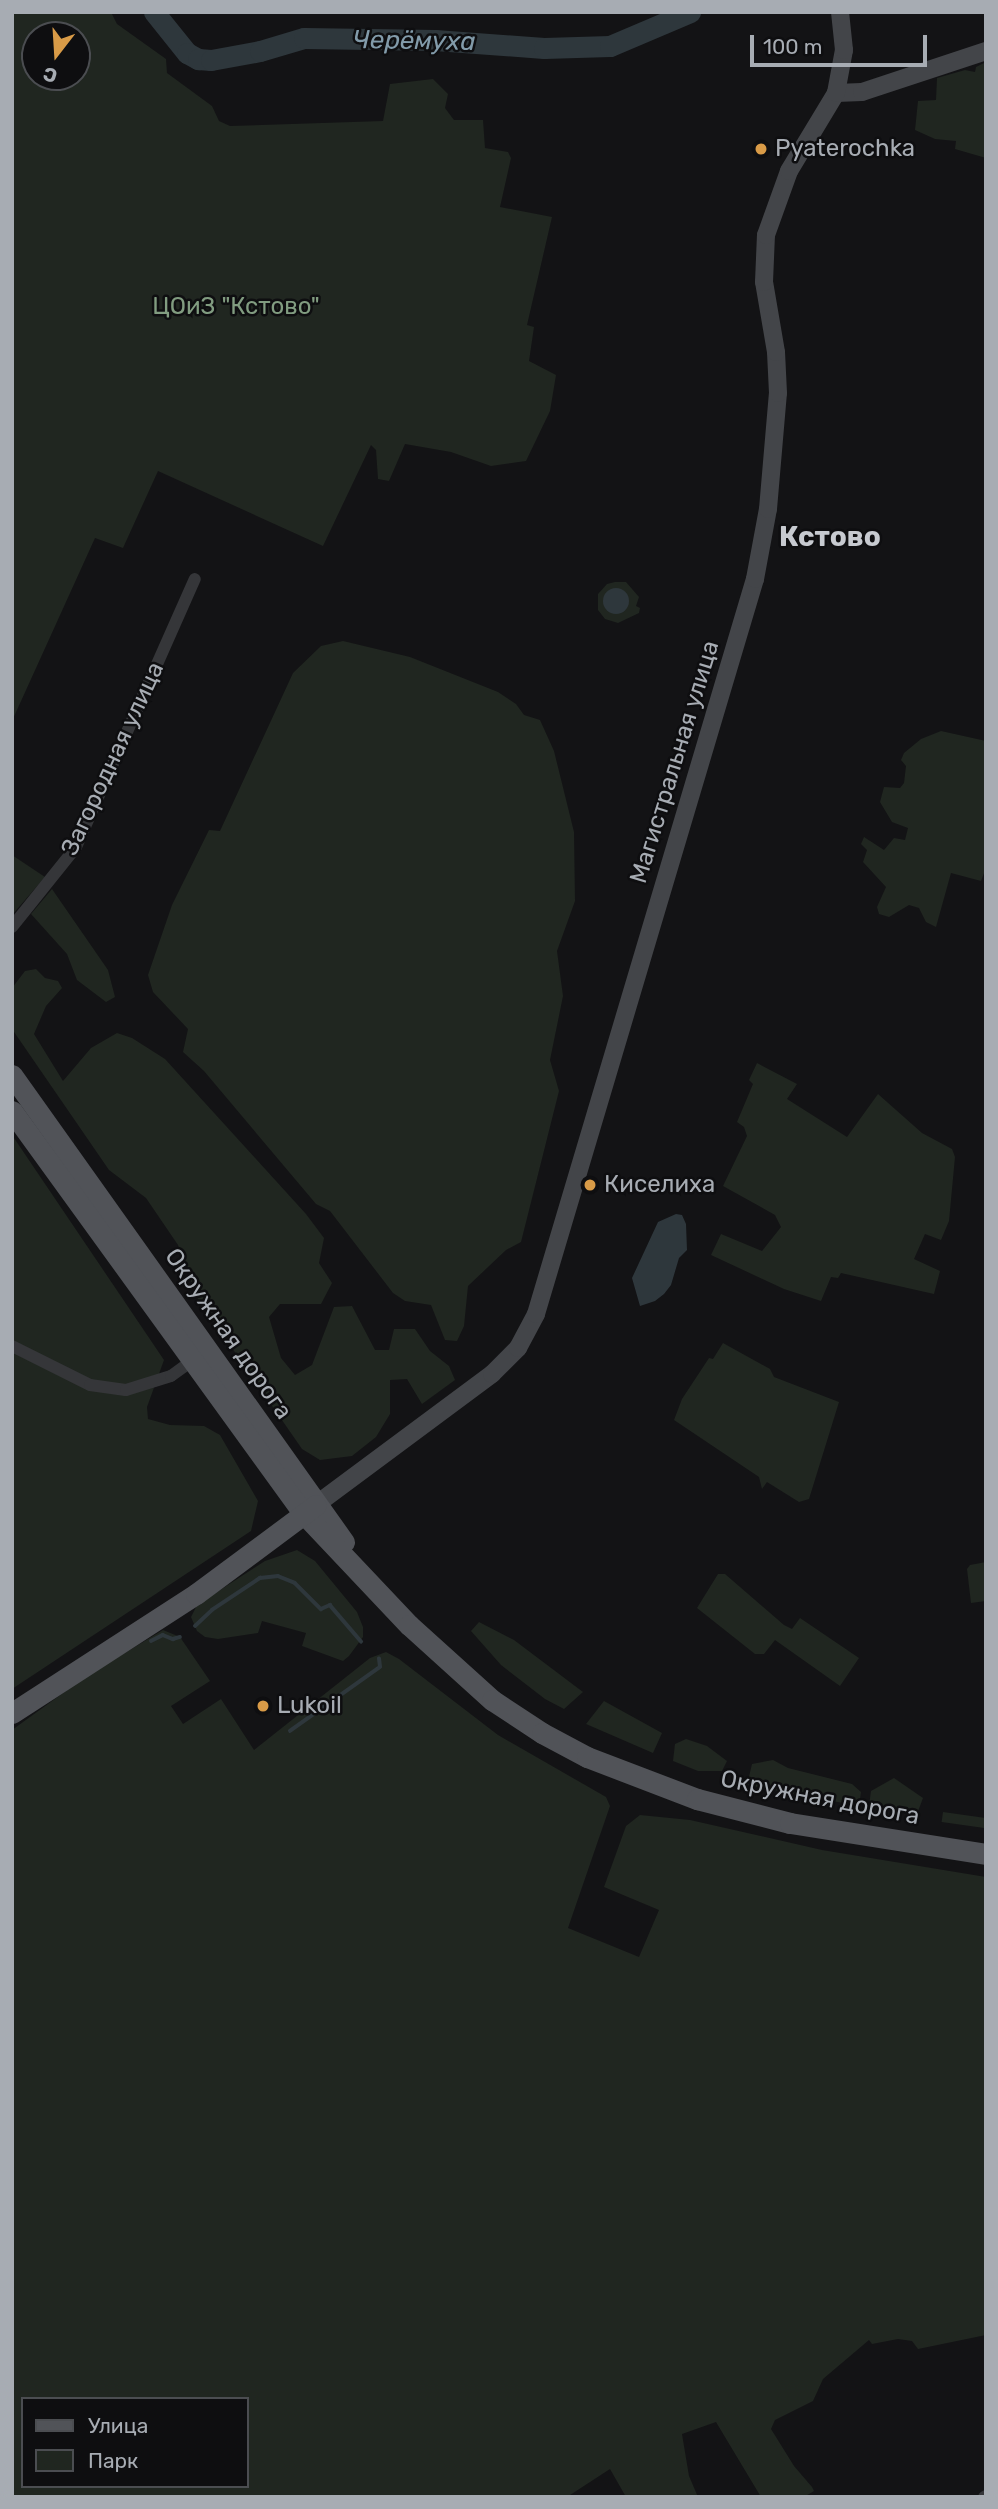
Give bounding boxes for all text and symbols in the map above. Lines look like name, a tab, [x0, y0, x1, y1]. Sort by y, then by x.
north arrow	[21, 21, 91, 91]
scale bar	[753, 21, 930, 65]
water label: Черёмуха	[352, 24, 476, 58]
text: 100 m	[763, 34, 822, 59]
text: С	[41, 62, 60, 88]
place label: Pyaterochka	[775, 135, 915, 163]
marker: Pyaterochka	[753, 141, 769, 157]
park label: ЦОиЗ "Кстово"	[152, 293, 320, 321]
district label: Кстово	[779, 520, 881, 554]
street label: Магистральная улица	[624, 637, 726, 887]
street label: Загородная улица	[56, 658, 170, 860]
place label: Киселиха	[604, 1171, 715, 1199]
marker: Киселиха	[582, 1177, 598, 1193]
street label: Окружная дорога	[158, 1243, 298, 1425]
place label: Lukoil	[277, 1692, 342, 1720]
marker: Lukoil	[255, 1698, 271, 1714]
street label: Окружная дорога	[718, 1765, 922, 1831]
legend	[21, 2397, 248, 2488]
text: Улица	[88, 2413, 148, 2438]
text: Парк	[88, 2448, 138, 2473]

